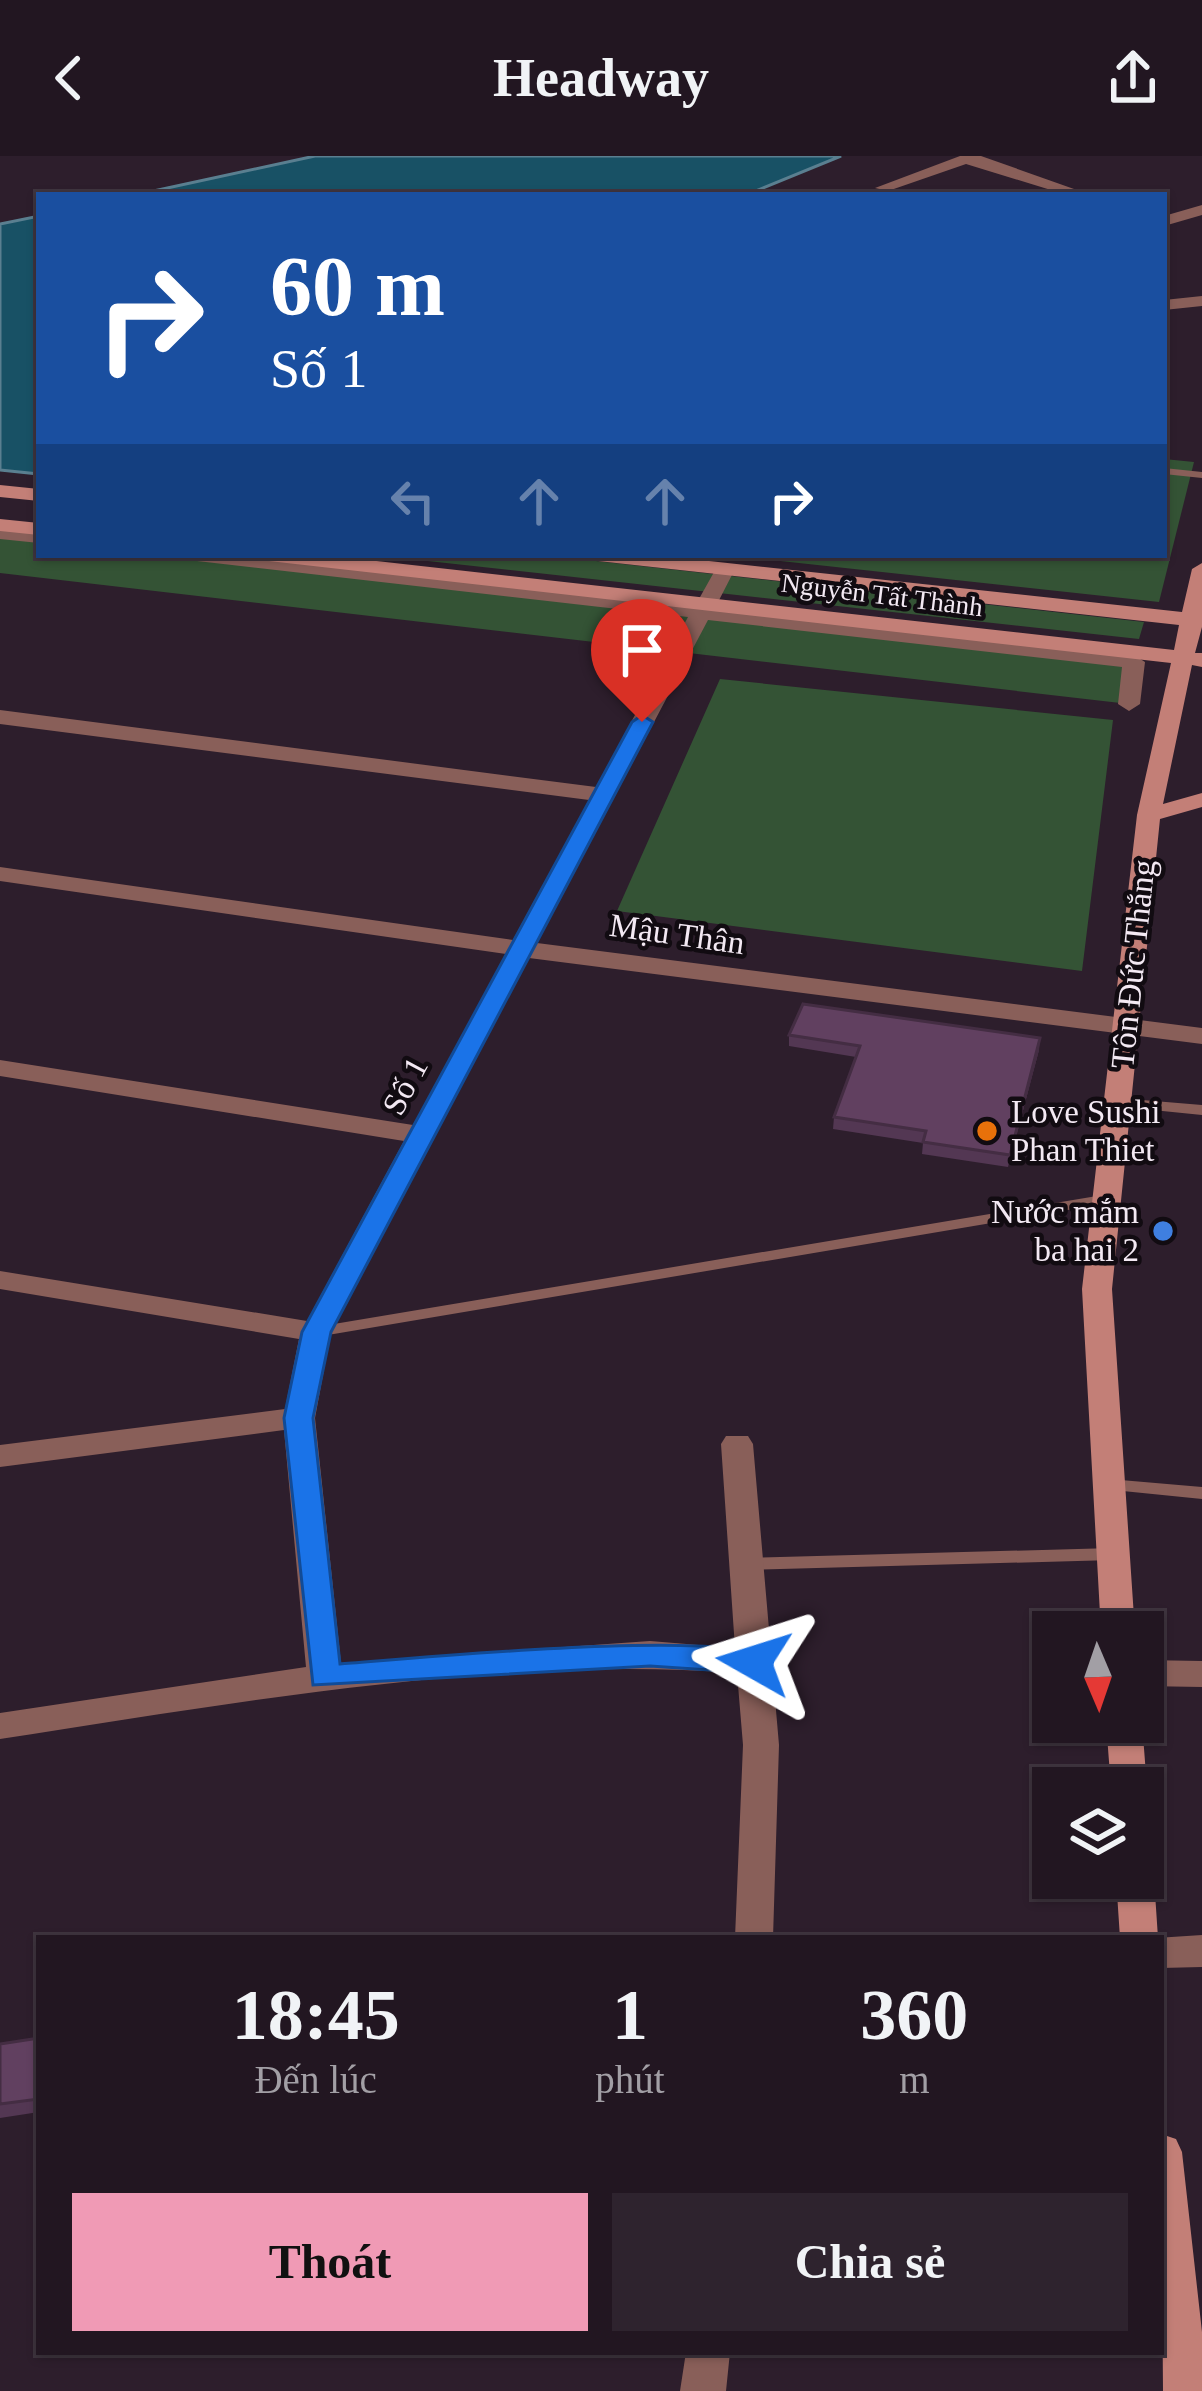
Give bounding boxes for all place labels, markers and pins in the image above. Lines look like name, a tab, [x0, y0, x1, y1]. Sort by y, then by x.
pin	[591, 599, 693, 722]
place label: Love Sushi Phan Thiet	[1011, 1094, 1160, 1168]
marker: Love Sushi Phan Thiet	[974, 1118, 1000, 1144]
place label: Nước mắm ba hai 2	[991, 1194, 1139, 1268]
marker: Nước mắm ba hai 2	[1150, 1218, 1176, 1244]

